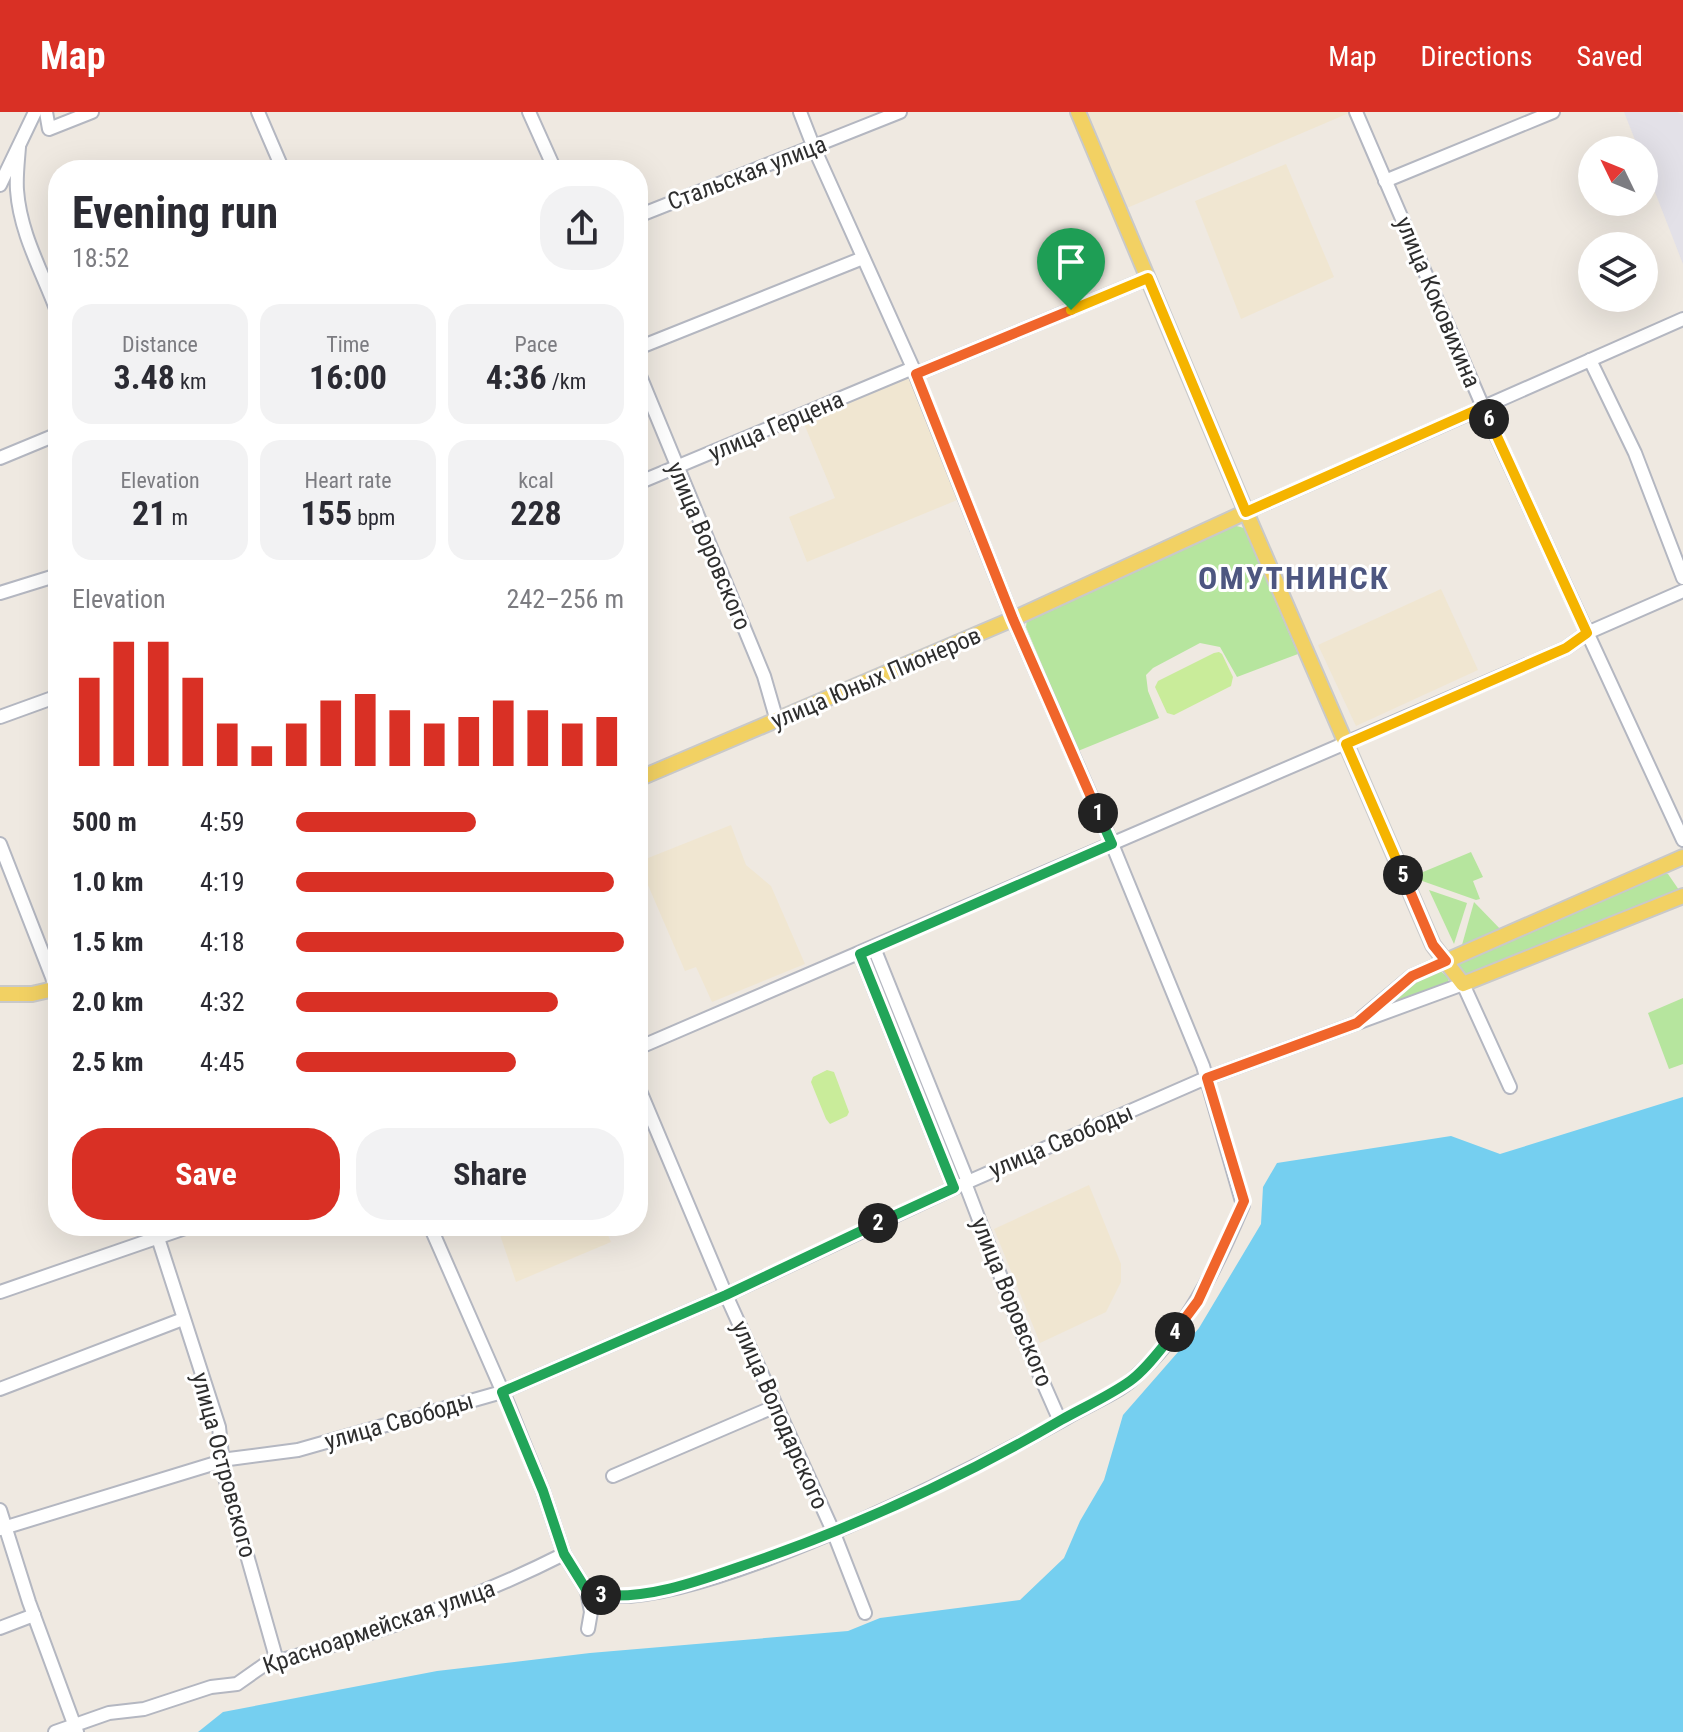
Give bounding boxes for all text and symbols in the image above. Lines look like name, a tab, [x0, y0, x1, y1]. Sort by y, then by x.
text: Map	[40, 34, 106, 78]
text: Map	[1328, 40, 1377, 73]
text: Directions	[1421, 40, 1532, 73]
text: Saved	[1576, 40, 1643, 73]
street label: Стальская улица	[664, 130, 830, 216]
north arrow	[1578, 136, 1658, 216]
map controls	[1578, 136, 1658, 312]
button: share	[540, 186, 624, 270]
text: Evening run	[72, 187, 278, 239]
street label: улица Коковихина	[1389, 212, 1487, 392]
pin	[1037, 228, 1105, 310]
button: layers	[1578, 232, 1658, 312]
icon: arrive	[1049, 240, 1093, 284]
text: 18:52	[72, 243, 129, 273]
text: Distance	[122, 332, 198, 357]
text: Time	[326, 332, 370, 357]
text: Pace	[514, 332, 558, 357]
text: 3.48	[114, 357, 175, 397]
text: 16:00	[309, 357, 387, 397]
text: 4:36	[486, 357, 547, 397]
text: km	[175, 369, 206, 394]
text: /km	[547, 369, 586, 394]
street label: улица Герцена	[704, 385, 848, 467]
pin: 6	[1469, 399, 1509, 439]
text: 6	[1483, 406, 1495, 431]
street label: улица Воровского	[661, 458, 757, 634]
text: Elevation	[120, 468, 200, 493]
text: Heart rate	[305, 468, 391, 493]
text: kcal	[518, 468, 554, 493]
text: 21	[132, 493, 166, 533]
text: 155	[301, 493, 352, 533]
text: 228	[510, 493, 562, 533]
text: m	[166, 505, 188, 530]
text: bpm	[352, 505, 395, 530]
district label: ОМУТНИНСК	[1198, 559, 1390, 597]
text: Elevation	[72, 584, 166, 614]
text: 242–256 m	[507, 584, 624, 614]
street label: улица Юных Пионеров	[767, 621, 985, 735]
pin: 1	[1078, 793, 1118, 833]
text: 1	[1092, 800, 1104, 825]
text: 500 m	[72, 807, 137, 837]
text: 4:59	[200, 807, 245, 837]
pin: 5	[1383, 855, 1423, 895]
text: 5	[1397, 862, 1409, 887]
text: 1.0 km	[72, 867, 144, 897]
text: 4:19	[200, 867, 245, 897]
text: 1.5 km	[72, 927, 144, 957]
text: 4:18	[200, 927, 245, 957]
text: 2.0 km	[72, 987, 144, 1017]
text: 4:32	[200, 987, 245, 1017]
text: 2.5 km	[72, 1047, 144, 1077]
text: 4:45	[200, 1047, 245, 1077]
street label: улица Свободы	[985, 1098, 1137, 1184]
button: Save	[72, 1128, 340, 1220]
button: Share	[356, 1128, 624, 1220]
pin: 2	[858, 1203, 898, 1243]
text: 2	[872, 1210, 884, 1235]
street label: улица Воровского	[965, 1213, 1059, 1391]
pin: 4	[1155, 1312, 1195, 1352]
street label: улица Володарского	[726, 1316, 834, 1514]
text: 4	[1169, 1319, 1181, 1344]
street label: улица Островского	[186, 1369, 262, 1561]
street label: улица Свободы	[321, 1386, 477, 1456]
street label: Красноармейская улица	[259, 1574, 499, 1680]
pin: 3	[581, 1575, 621, 1615]
text: 3	[595, 1582, 607, 1607]

